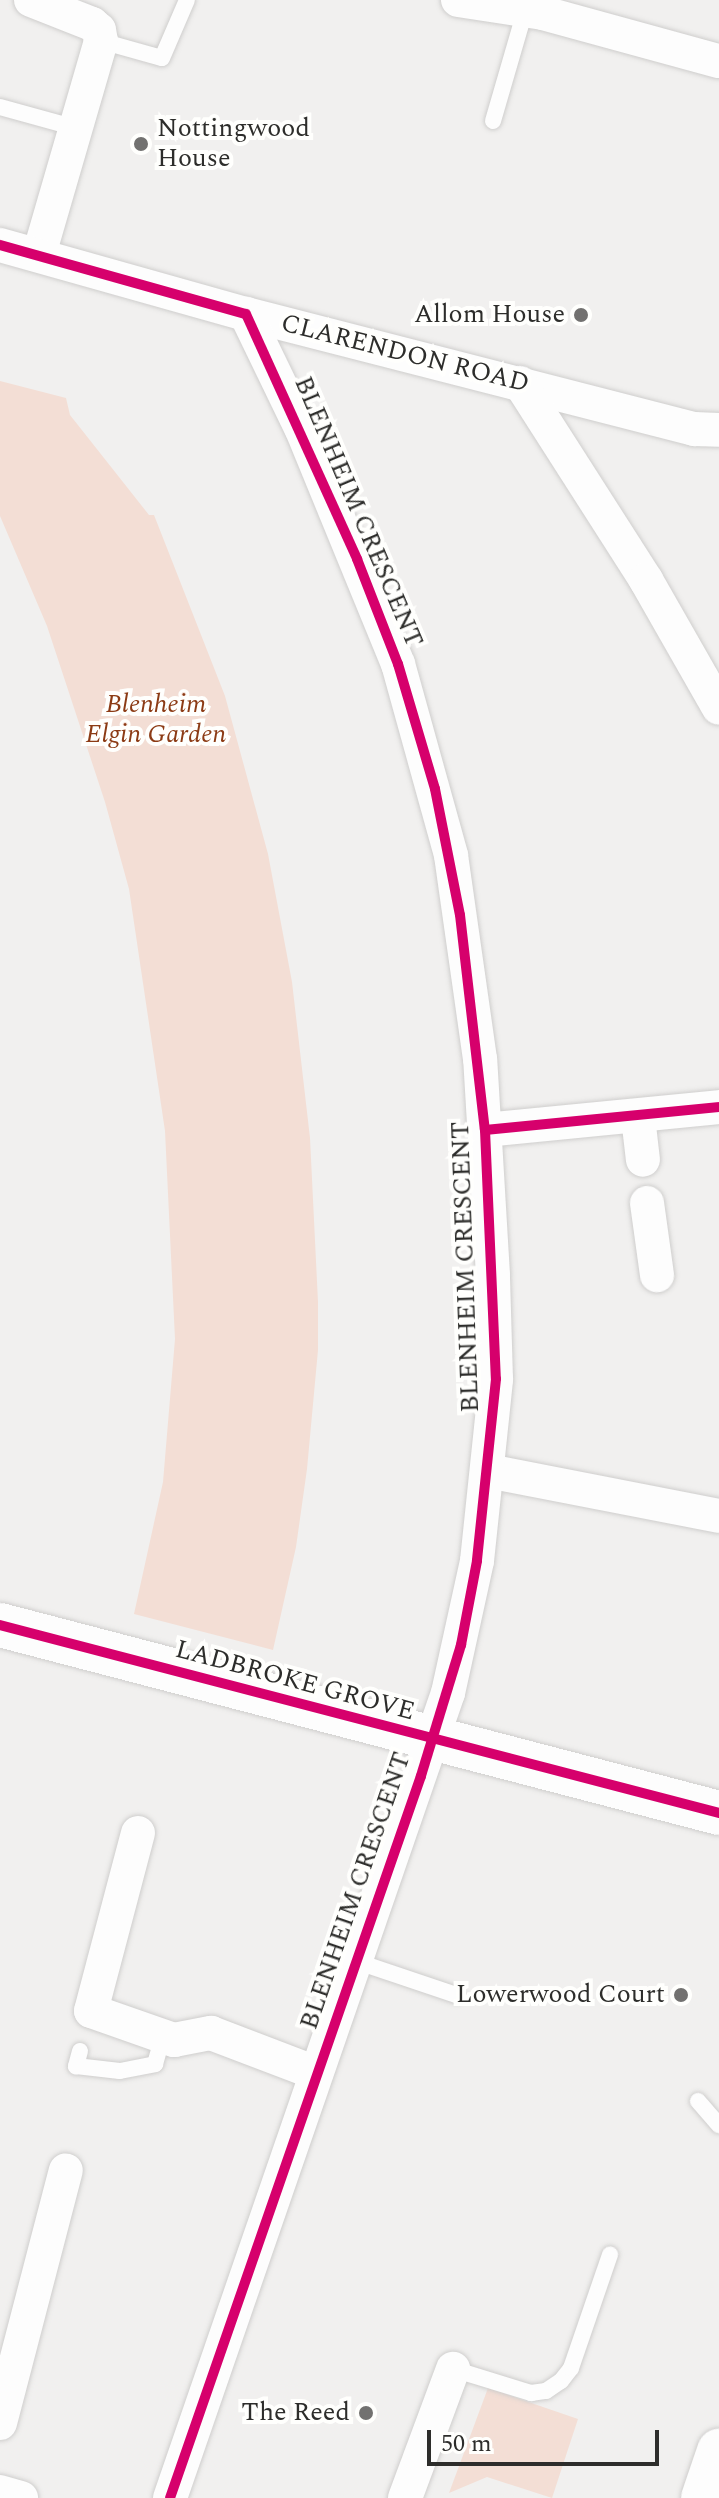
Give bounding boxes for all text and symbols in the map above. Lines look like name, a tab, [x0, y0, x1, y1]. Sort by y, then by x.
place label: Nottingwood House	[157, 113, 310, 174]
marker: Nottingwood House	[132, 135, 150, 153]
place label: Allom House	[414, 299, 565, 331]
marker: Allom House	[572, 306, 590, 324]
street label: CLARENDON ROAD	[278, 308, 532, 400]
street label: BLENHEIM CRESCENT	[287, 372, 429, 652]
park label: Blenheim Elgin Garden	[86, 689, 226, 750]
street label: BLENHEIM CRESCENT	[445, 1121, 487, 1413]
street label: LADBROKE GROVE	[172, 1634, 418, 1728]
street label: BLENHEIM CRESCENT	[294, 1748, 418, 2034]
place label: Lowerwood Court	[456, 1979, 665, 2011]
marker: Lowerwood Court	[672, 1986, 690, 2004]
place label: The Reed	[241, 2397, 350, 2429]
marker: The Reed	[357, 2404, 375, 2422]
scale bar	[431, 2414, 663, 2464]
text: 50 m	[441, 2426, 492, 2462]

